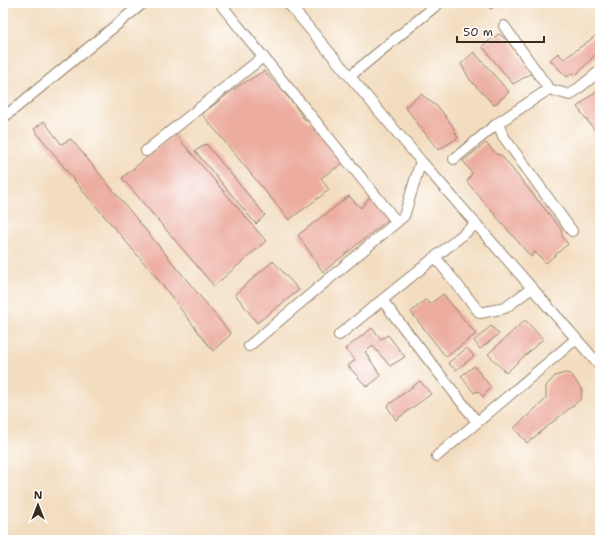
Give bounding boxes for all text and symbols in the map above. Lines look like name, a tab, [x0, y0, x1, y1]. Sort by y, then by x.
scale bar	[457, 18, 544, 44]
text: 50 m	[463, 24, 493, 40]
north arrow	[18, 485, 58, 525]
text: N	[34, 488, 43, 503]

